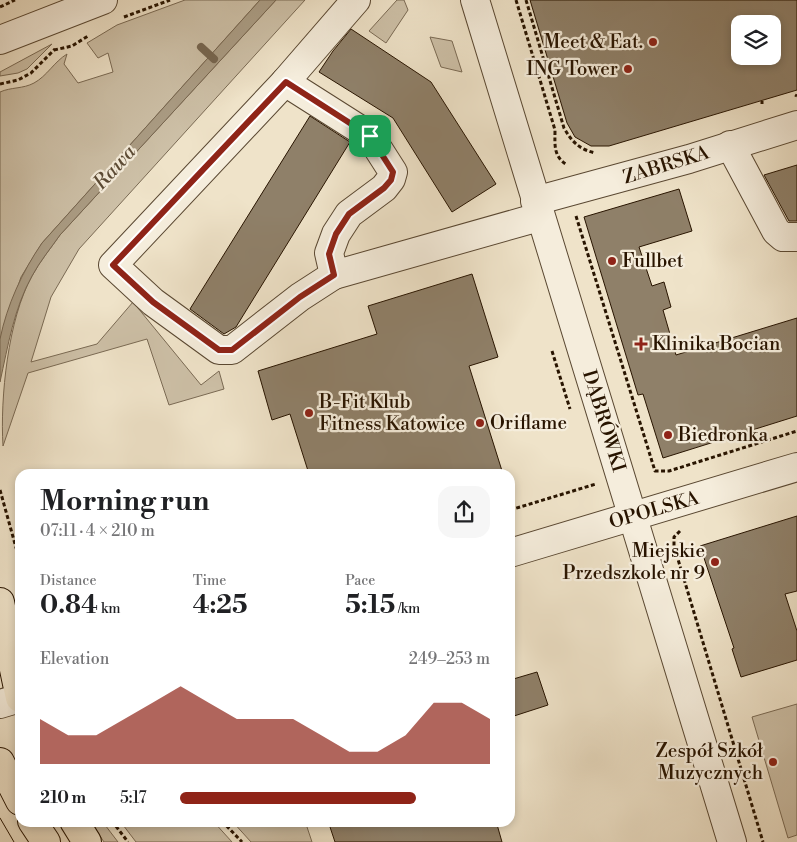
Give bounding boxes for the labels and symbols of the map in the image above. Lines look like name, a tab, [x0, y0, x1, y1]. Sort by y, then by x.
place label: Meet & Eat.	[543, 30, 643, 54]
marker: Meet & Eat.	[647, 36, 659, 48]
place label: ING Tower	[526, 57, 618, 81]
marker: ING Tower	[622, 63, 634, 75]
pin	[349, 115, 391, 157]
water label: Rawa	[88, 140, 142, 196]
street label: ZABRSKA	[620, 140, 713, 189]
place label: Fullbet	[622, 249, 684, 273]
marker: Fullbet	[606, 255, 618, 267]
place label: Klinika Bocian	[652, 332, 780, 356]
marker: Klinika Bocian	[634, 337, 648, 351]
street label: DĄBRÓWKI	[577, 367, 632, 475]
place label: B-Fit Klub Fitness Katowice	[318, 390, 465, 436]
marker: B-Fit Klub Fitness Katowice	[303, 407, 315, 419]
place label: Oriflame	[490, 411, 567, 435]
marker: Oriflame	[474, 417, 486, 429]
place label: Biedronka	[677, 423, 769, 447]
marker: Biedronka	[662, 429, 674, 441]
street label: OPOLSKA	[606, 485, 703, 534]
place label: Miejskie Przedszkole nr 9	[562, 539, 705, 585]
marker: Miejskie Przedszkole nr 9	[709, 556, 721, 568]
place label: Zespół Szkół Muzycznych	[655, 739, 763, 785]
marker: Zespół Szkół Muzycznych	[767, 756, 779, 768]

